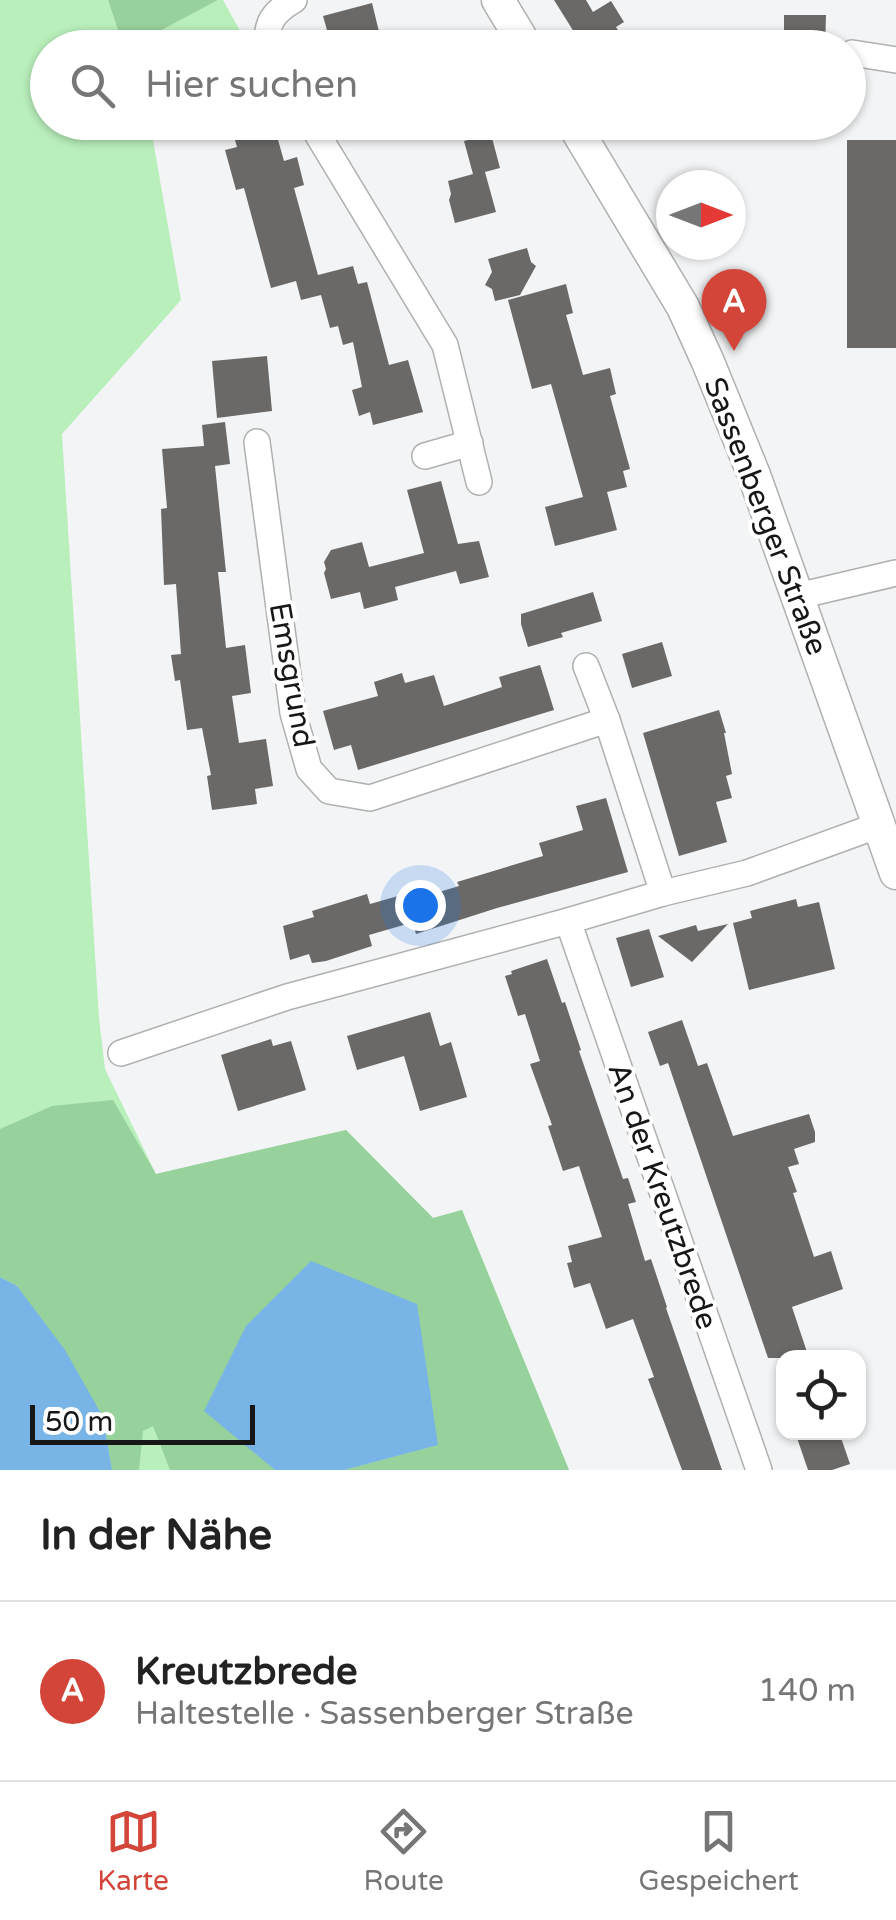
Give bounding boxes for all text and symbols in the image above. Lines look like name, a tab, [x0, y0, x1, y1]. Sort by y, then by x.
search box	[30, 30, 866, 140]
icon: search	[65, 58, 120, 113]
text: Hier suchen	[145, 62, 358, 108]
north arrow	[656, 170, 746, 260]
pin: A	[702, 268, 766, 351]
street label: Sassenberger Straße	[696, 372, 836, 660]
street label: Emsgrund	[261, 600, 322, 751]
your location	[395, 880, 446, 931]
street label: An der Kreutzbrede	[600, 1058, 725, 1334]
map controls	[776, 1350, 866, 1440]
button: locate	[776, 1350, 866, 1440]
scale bar	[30, 1400, 255, 1444]
text: 50 m	[45, 1405, 113, 1439]
text: In der Nähe	[40, 1510, 272, 1561]
text: Kreutzbrede	[135, 1649, 358, 1695]
text: A	[61, 1672, 84, 1710]
text: 140 m	[758, 1672, 856, 1710]
text: Haltestelle · Sassenberger Straße	[135, 1695, 634, 1733]
tab: Karte	[97, 1804, 169, 1898]
tab: Route	[363, 1804, 444, 1898]
tab: Gespeichert	[638, 1804, 799, 1898]

